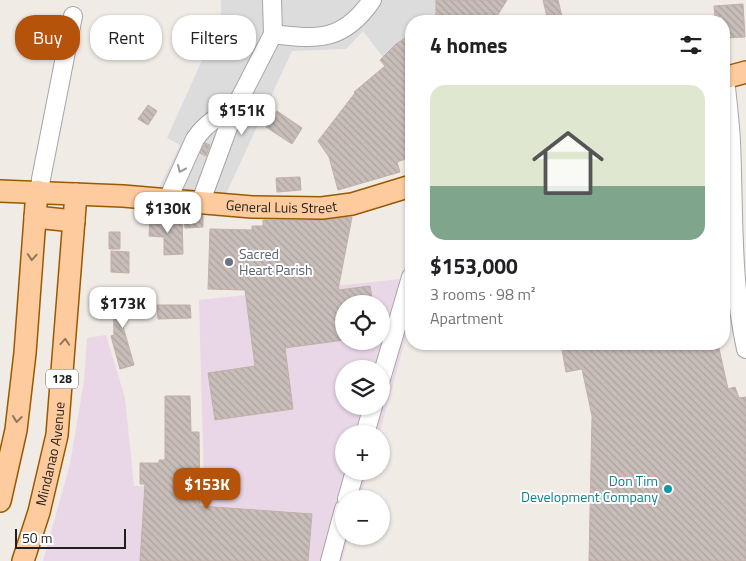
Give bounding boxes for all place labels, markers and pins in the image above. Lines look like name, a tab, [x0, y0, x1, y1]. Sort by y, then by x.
pin: $151K	[207, 94, 277, 136]
pin: $130K	[133, 192, 203, 234]
place label: Sacred Heart Parish	[239, 243, 313, 280]
marker: Sacred Heart Parish	[223, 256, 235, 268]
pin: $173K	[88, 286, 158, 329]
pin: $153K	[172, 468, 242, 510]
place label: Don Tim Development Company	[521, 470, 658, 507]
marker: Don Tim Development Company	[662, 483, 674, 495]

